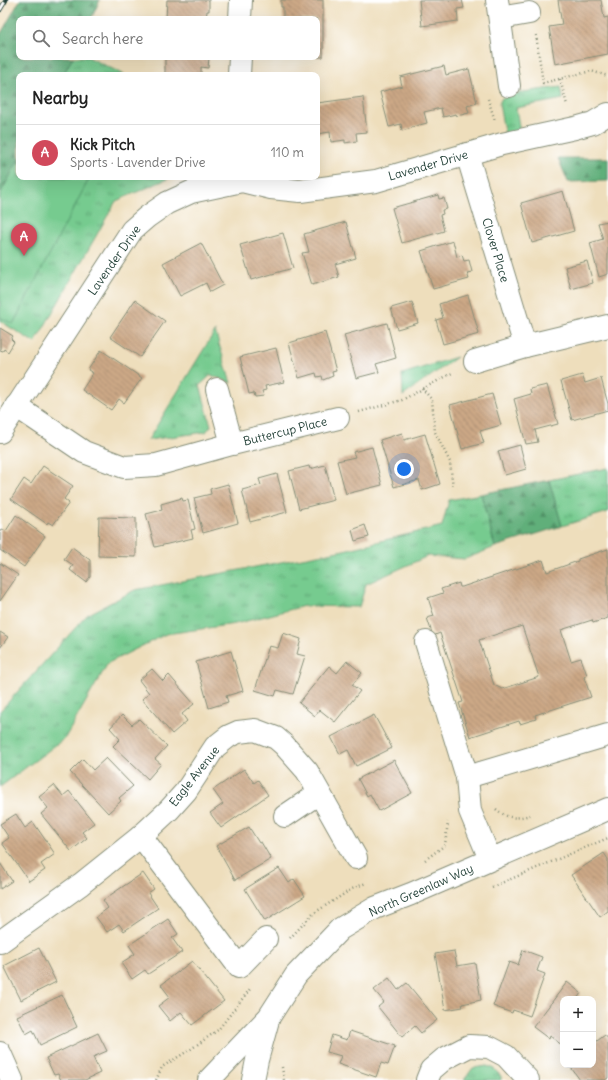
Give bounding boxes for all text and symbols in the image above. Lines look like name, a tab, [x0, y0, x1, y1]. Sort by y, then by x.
search box	[16, 16, 320, 60]
icon: search	[30, 27, 52, 49]
text: Search here	[62, 29, 143, 48]
text: Nearby	[32, 87, 88, 109]
text: Kick Pitch	[70, 135, 135, 154]
text: A	[41, 144, 49, 161]
text: 110 m	[271, 144, 304, 161]
street label: Lavender Drive	[386, 146, 470, 184]
text: Sports · Lavender Drive	[70, 154, 206, 171]
street label: Clover Place	[479, 216, 513, 284]
street label: Lavender Drive	[84, 222, 144, 298]
pin: A	[11, 223, 37, 256]
street label: Buttercup Place	[241, 413, 329, 449]
your location	[394, 459, 414, 479]
street label: Eagle Avenue	[166, 743, 222, 809]
street label: North Greenlaw Way	[366, 860, 476, 920]
map controls	[560, 996, 596, 1068]
button: +	[560, 996, 596, 1032]
button: −	[560, 1032, 596, 1068]

